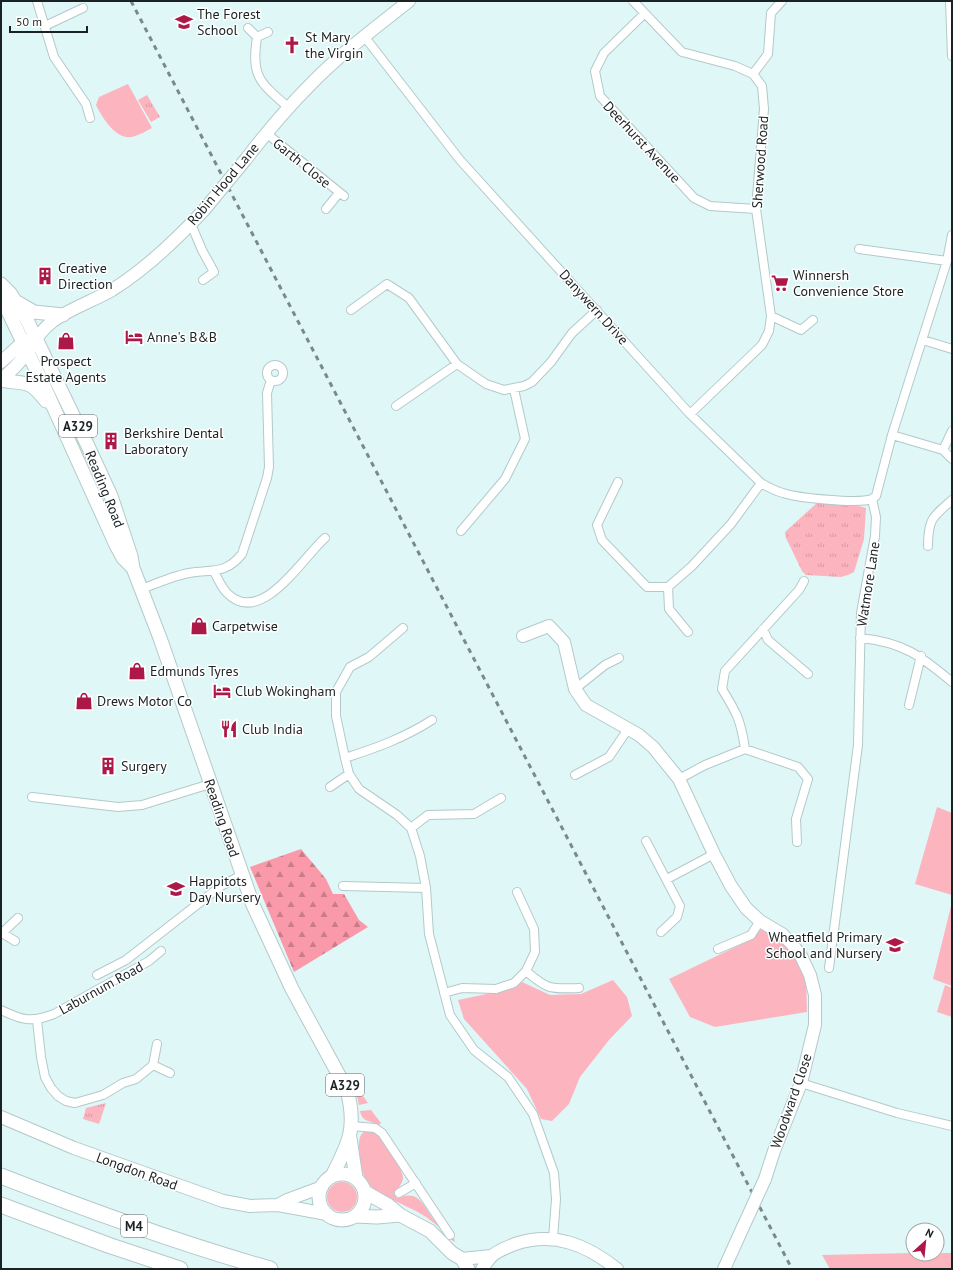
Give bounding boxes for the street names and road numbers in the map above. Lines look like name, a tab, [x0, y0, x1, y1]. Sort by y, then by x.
street label: Deerhurst Avenue	[599, 97, 685, 187]
street label: Sherwood Road	[748, 115, 772, 209]
street label: Garth Close	[269, 134, 335, 192]
street label: Robin Hood Lane	[183, 139, 263, 229]
street label: Danywern Drive	[555, 266, 633, 348]
road number: A329	[59, 415, 97, 437]
street label: Reading Road	[81, 448, 129, 530]
street label: Watmore Lane	[852, 540, 884, 628]
street label: Reading Road	[200, 777, 244, 859]
street label: Laburnum Road	[56, 957, 146, 1019]
street label: Woodward Close	[766, 1051, 816, 1151]
road number: A329	[326, 1074, 364, 1096]
street label: Longdon Road	[94, 1148, 180, 1194]
road number: M4	[121, 1215, 147, 1237]

